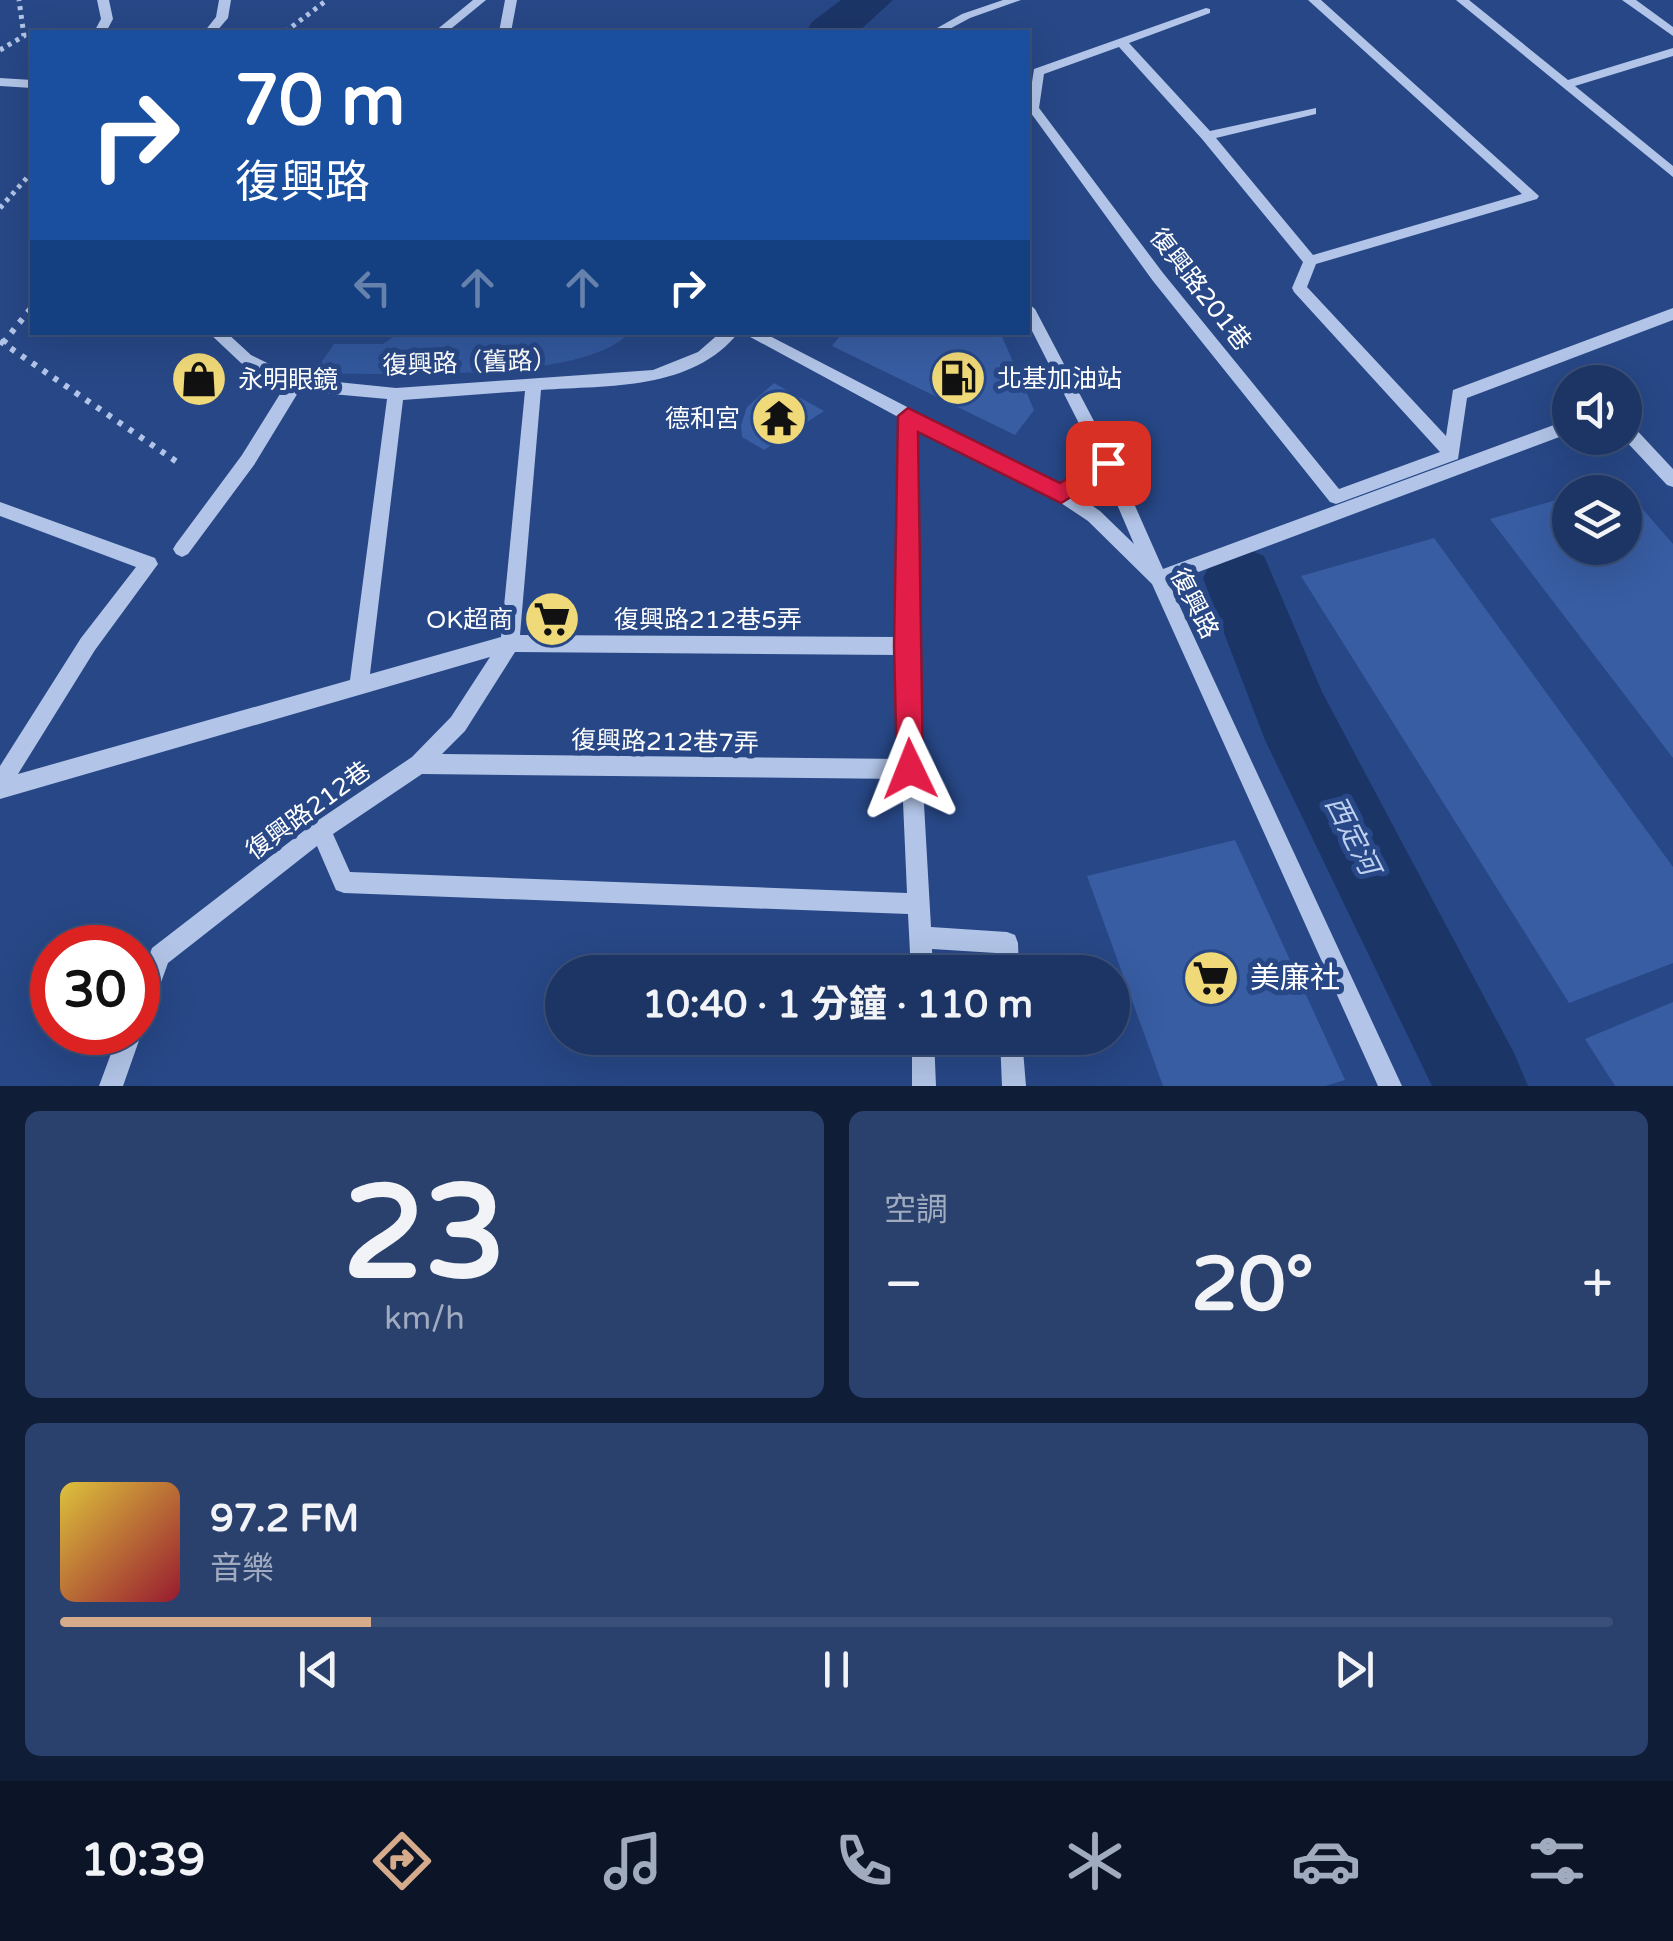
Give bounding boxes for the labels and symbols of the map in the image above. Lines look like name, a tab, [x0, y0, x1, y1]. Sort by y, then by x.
street label: 復興路201巷	[1143, 222, 1257, 357]
street label: 復興路（舊路）	[382, 345, 558, 381]
fuel station icon: 北基加油站	[928, 348, 988, 408]
shop icon: 永明眼鏡	[169, 349, 229, 409]
place label: 北基加油站	[997, 364, 1122, 394]
place label: 永明眼鏡	[238, 365, 338, 395]
temple icon: 德和宮	[749, 388, 809, 448]
place label: 德和宮	[665, 404, 740, 434]
pin	[1066, 421, 1151, 506]
street label: 復興路	[1164, 563, 1225, 644]
supermarket icon: OK超商	[522, 589, 582, 649]
place label: OK超商	[426, 605, 513, 635]
street label: 復興路212巷5弄	[614, 605, 802, 635]
position arrow	[858, 717, 962, 821]
street label: 復興路212巷7弄	[571, 725, 759, 759]
street label: 復興路212巷	[240, 755, 377, 866]
water label: 西定河	[1318, 790, 1389, 885]
speed limit sign: 30	[30, 925, 160, 1055]
supermarket icon: 美廉社	[1181, 948, 1241, 1008]
place label: 美廉社	[1250, 960, 1340, 997]

